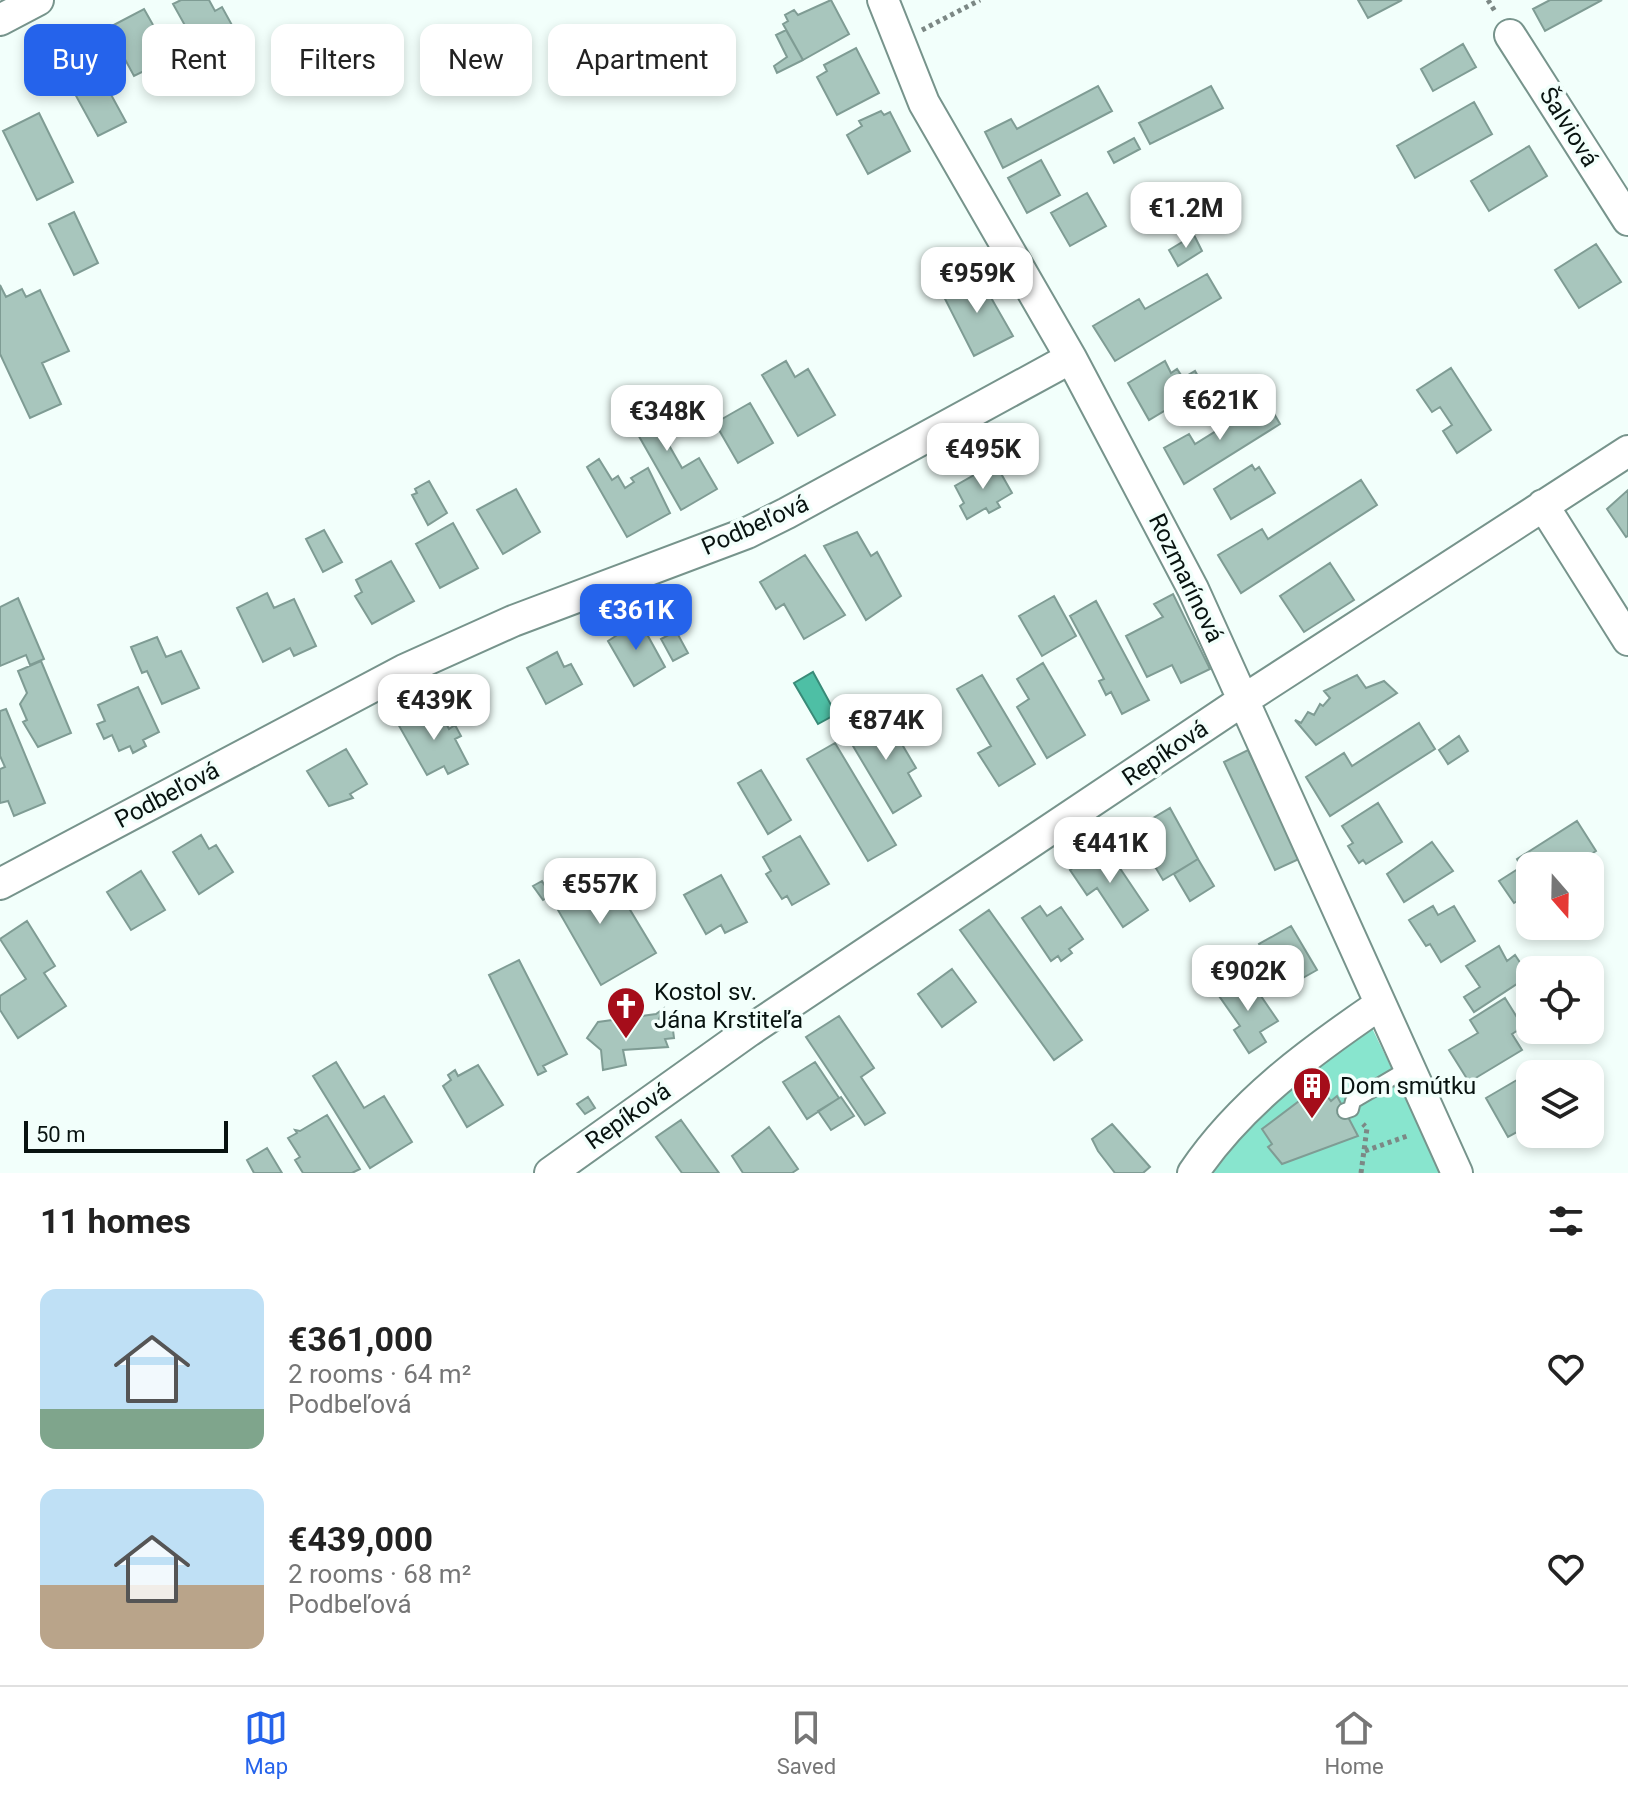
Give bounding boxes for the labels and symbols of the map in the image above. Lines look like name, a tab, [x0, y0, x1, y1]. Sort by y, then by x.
street label: Šalviová	[1534, 82, 1604, 172]
pin: €1.2M	[1130, 182, 1242, 250]
pin: €959K	[921, 247, 1033, 315]
pin: €621K	[1164, 374, 1276, 442]
pin: €348K	[611, 385, 723, 453]
pin: €495K	[927, 423, 1039, 491]
street label: Podbeľová	[697, 489, 813, 561]
street label: Rozmarínová	[1143, 509, 1229, 647]
pin: €361K	[580, 584, 692, 652]
pin: €439K	[378, 674, 490, 742]
pin: €874K	[830, 694, 942, 762]
street label: Repíková	[1117, 714, 1213, 792]
street label: Podbeľová	[110, 756, 224, 834]
pin: €441K	[1054, 817, 1166, 885]
north arrow	[1516, 852, 1604, 940]
pin: €557K	[544, 858, 656, 926]
pin: €902K	[1192, 945, 1304, 1013]
place label: Kostol sv. Jána Krstiteľa	[654, 978, 803, 1034]
church icon: Kostol sv. Jána Krstiteľa	[605, 985, 647, 1040]
building icon: Dom smútku	[1291, 1065, 1333, 1120]
place label: Dom smútku	[1340, 1072, 1476, 1100]
street label: Repíková	[580, 1077, 676, 1155]
scale bar	[24, 1117, 228, 1153]

